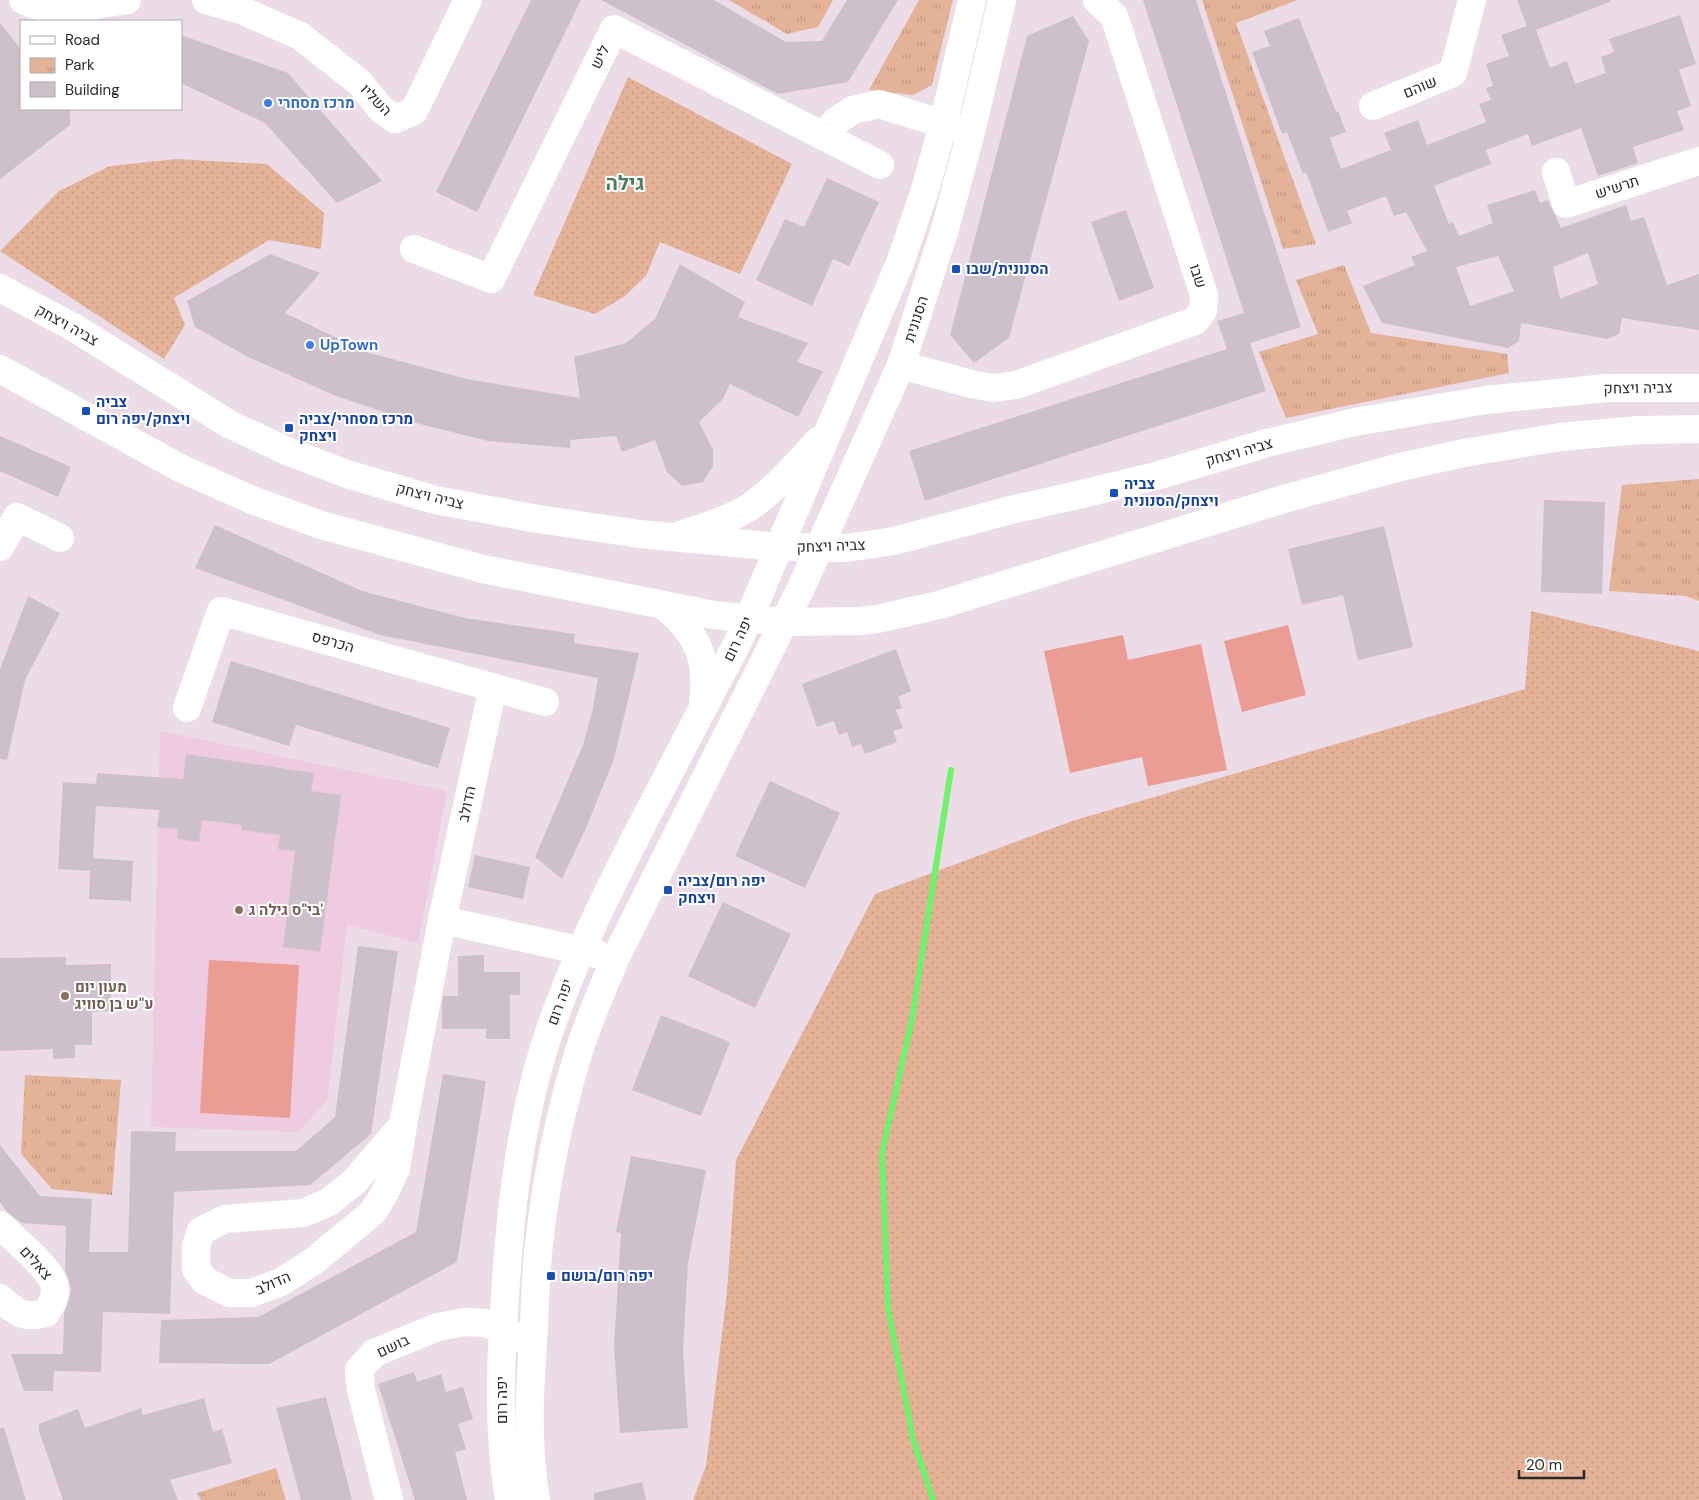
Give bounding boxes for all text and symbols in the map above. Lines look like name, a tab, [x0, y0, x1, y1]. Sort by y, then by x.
legend	[20, 20, 182, 110]
text: Road	[65, 30, 100, 50]
street label: ליש	[586, 42, 614, 72]
text: Park	[65, 55, 95, 75]
street label: שוהם	[1400, 71, 1440, 103]
text: Building	[65, 80, 120, 100]
street label: השליו	[356, 80, 396, 120]
place label: מרכז מסחרי	[278, 93, 355, 113]
marker: מרכז מסחרי	[262, 97, 274, 109]
district label: גילה	[606, 170, 644, 196]
street label: תרשיש	[1592, 171, 1642, 203]
place label: הסנונית/שבו	[966, 259, 1049, 279]
street label: שבו	[1185, 261, 1211, 291]
marker: הסנונית/שבו	[950, 263, 962, 275]
street label: הסנונית	[899, 293, 933, 345]
street label: צביה ויצחק	[32, 300, 102, 350]
place label: UpTown	[320, 335, 378, 355]
marker: UpTown	[304, 339, 316, 351]
street label: צביה ויצחק	[1603, 377, 1673, 399]
place label: צביה ויצחק/יפה רום	[96, 392, 190, 429]
marker: צביה ויצחק/יפה רום	[80, 405, 92, 417]
place label: מרכז מסחרי/צביה ויצחק	[299, 409, 413, 446]
marker: מרכז מסחרי/צביה ויצחק	[283, 422, 295, 434]
street label: צביה ויצחק	[1203, 433, 1275, 471]
place label: צביה ויצחק/הסנונית	[1124, 474, 1219, 511]
street label: צביה ויצחק	[394, 478, 466, 514]
marker: צביה ויצחק/הסנונית	[1108, 487, 1120, 499]
street label: צביה ויצחק	[796, 535, 866, 557]
street label: יפה רום	[718, 613, 758, 665]
street label: הכרפס	[309, 626, 357, 658]
street label: הדולב	[453, 784, 481, 824]
place label: יפה רום/צביה ויצחק	[678, 871, 766, 908]
marker: יפה רום/צביה ויצחק	[662, 884, 674, 896]
place label: בי"ס גילה ג'	[249, 900, 323, 920]
marker: בי"ס גילה ג'	[233, 904, 245, 916]
street label: יפה רום	[542, 976, 578, 1028]
place label: מעון יום ע"ש בן סוויג	[75, 977, 154, 1014]
marker: מעון יום ע"ש בן סוויג	[59, 990, 71, 1002]
street label: צאלים	[15, 1242, 57, 1284]
street label: הדולב	[252, 1266, 294, 1300]
place label: יפה רום/בושם	[561, 1266, 653, 1286]
marker: יפה רום/בושם	[545, 1270, 557, 1282]
street label: בושם	[373, 1330, 413, 1362]
street label: יפה רום	[492, 1376, 512, 1424]
scale bar	[1519, 1448, 1584, 1480]
text: 20 m	[1526, 1455, 1562, 1475]

